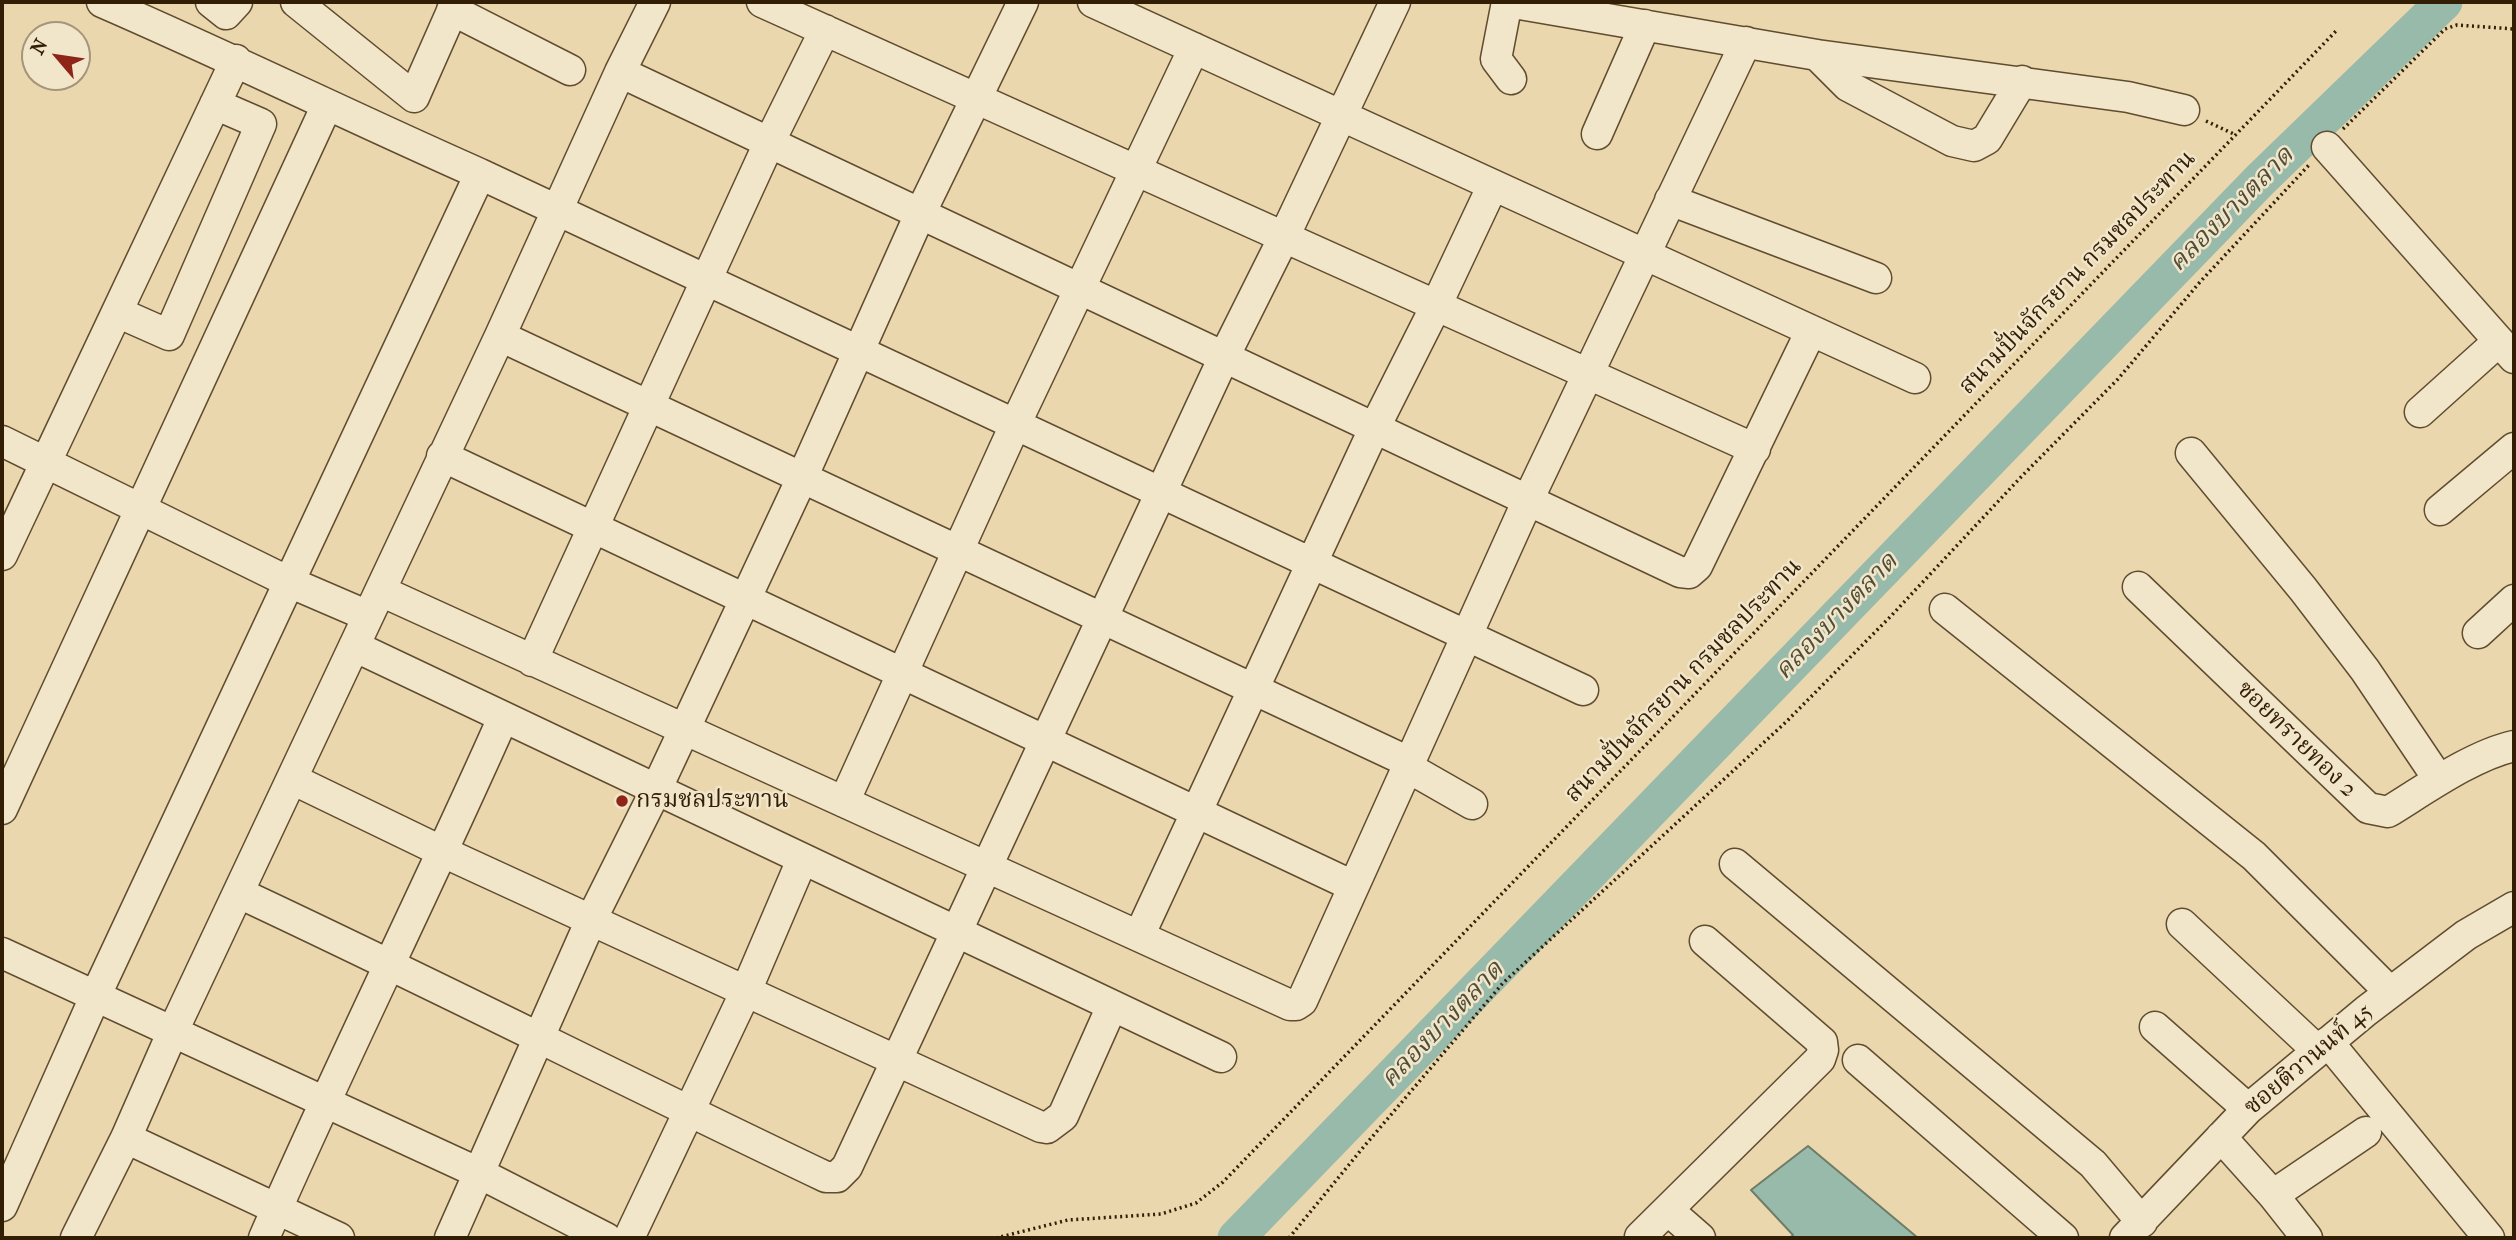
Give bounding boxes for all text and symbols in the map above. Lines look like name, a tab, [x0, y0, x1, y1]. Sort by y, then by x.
north arrow	[21, 21, 91, 91]
text: N	[26, 35, 52, 58]
water label: คลองบางตลาด	[2163, 141, 2301, 279]
street label: สนามปั่นจักรยาน กรมชลประทาน	[1954, 145, 2202, 401]
water label: คลองบางตลาด	[1769, 547, 1905, 687]
street label: สนามปั่นจักรยาน กรมชลประทาน	[1560, 553, 1808, 809]
street label: ซอยทรายทอง 2	[2230, 676, 2362, 804]
place label: กรมชลประทาน	[636, 787, 789, 815]
marker: กรมชลประทาน	[614, 793, 630, 809]
water label: คลองบางตลาด	[1375, 955, 1511, 1095]
street label: ซอยติวานนท์ 45	[2239, 998, 2379, 1122]

